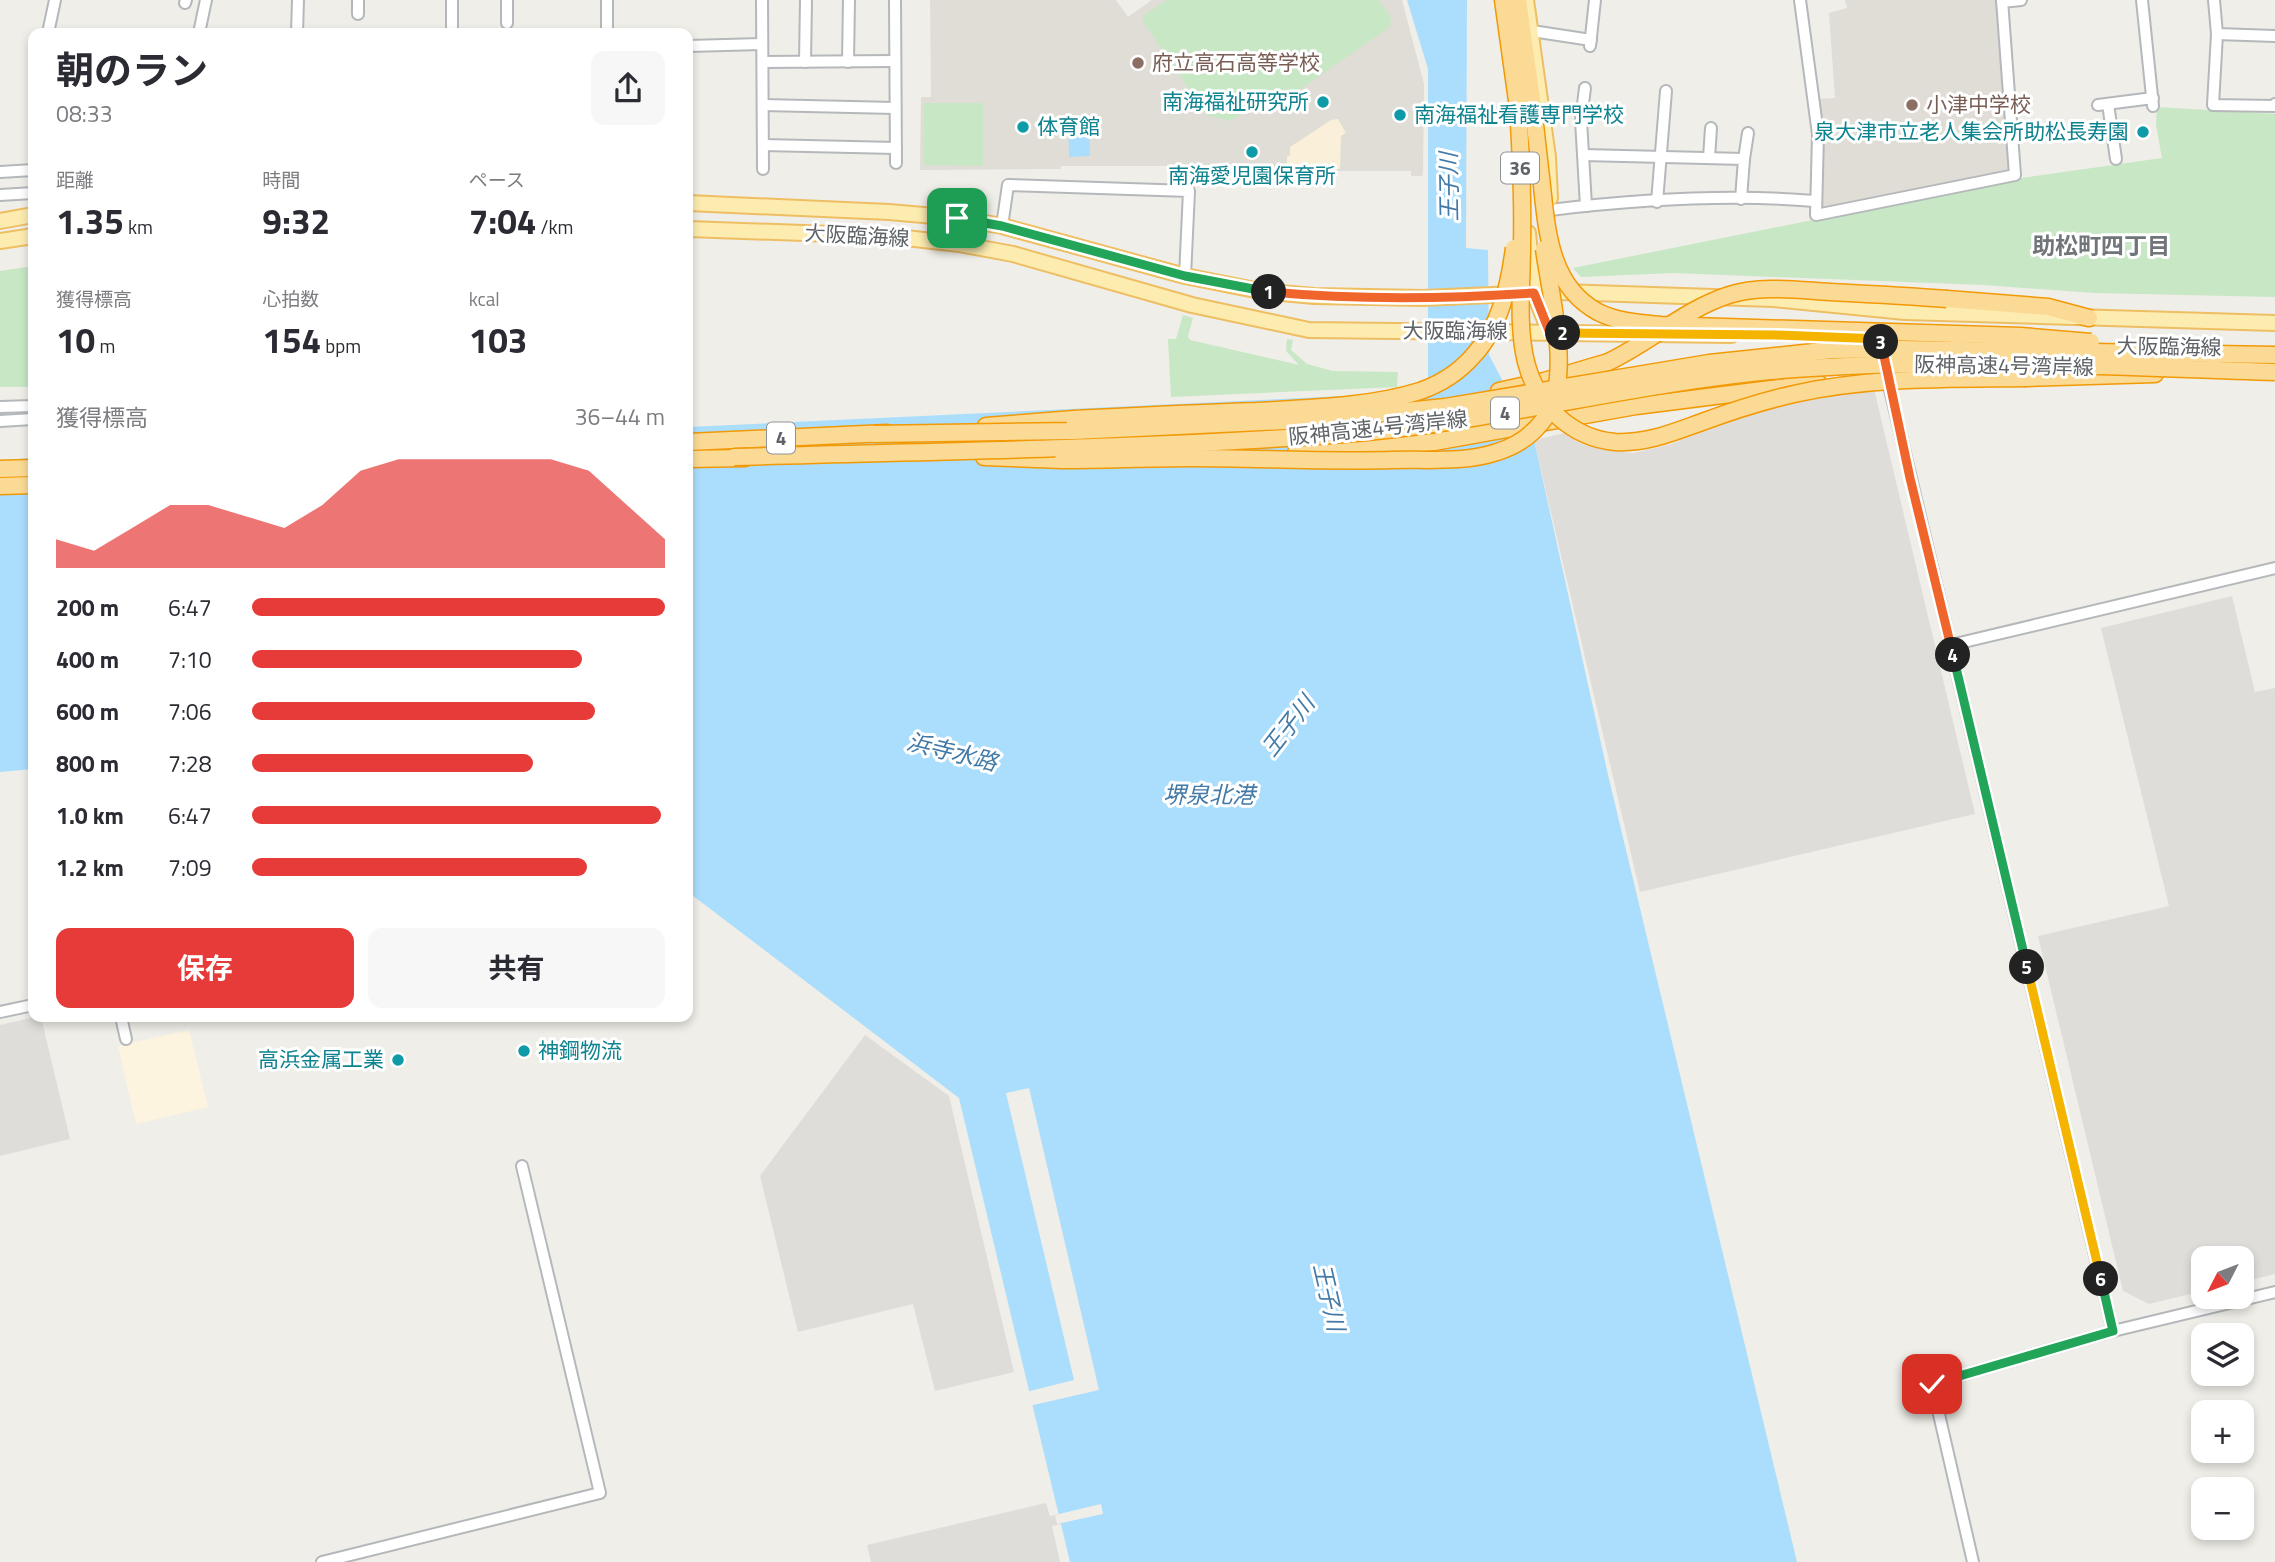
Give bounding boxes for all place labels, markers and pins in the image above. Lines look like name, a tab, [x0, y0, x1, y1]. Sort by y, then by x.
place label: 府立高石高等学校	[1152, 46, 1320, 78]
marker: 府立高石高等学校	[1130, 55, 1146, 71]
place label: 南海福祉研究所	[1162, 85, 1309, 117]
place label: 小津中学校	[1926, 88, 2031, 120]
marker: 南海福祉研究所	[1315, 94, 1331, 110]
marker: 小津中学校	[1904, 97, 1920, 113]
place label: 南海福祉看護専門学校	[1414, 98, 1624, 130]
marker: 南海福祉看護専門学校	[1392, 107, 1408, 123]
place label: 体育館	[1037, 110, 1100, 142]
place label: 泉大津市立老人集会所助松長寿園	[1814, 115, 2129, 147]
marker: 体育館	[1015, 119, 1031, 135]
marker: 泉大津市立老人集会所助松長寿園	[2135, 124, 2151, 140]
marker: 南海愛児園保育所	[1244, 144, 1260, 160]
place label: 南海愛児園保育所	[1168, 159, 1336, 191]
pin	[927, 188, 987, 248]
pin: 1	[1252, 274, 1286, 310]
pin: 2	[1546, 316, 1580, 350]
pin: 3	[1864, 324, 1898, 360]
pin: 4	[1936, 638, 1970, 672]
pin: 5	[2010, 950, 2044, 984]
place label: 神鋼物流	[538, 1034, 622, 1066]
place label: 高浜金属工業	[258, 1043, 384, 1075]
marker: 神鋼物流	[516, 1043, 532, 1059]
marker: 高浜金属工業	[390, 1052, 406, 1068]
pin: 6	[2084, 1262, 2118, 1296]
pin	[1902, 1354, 1962, 1414]

